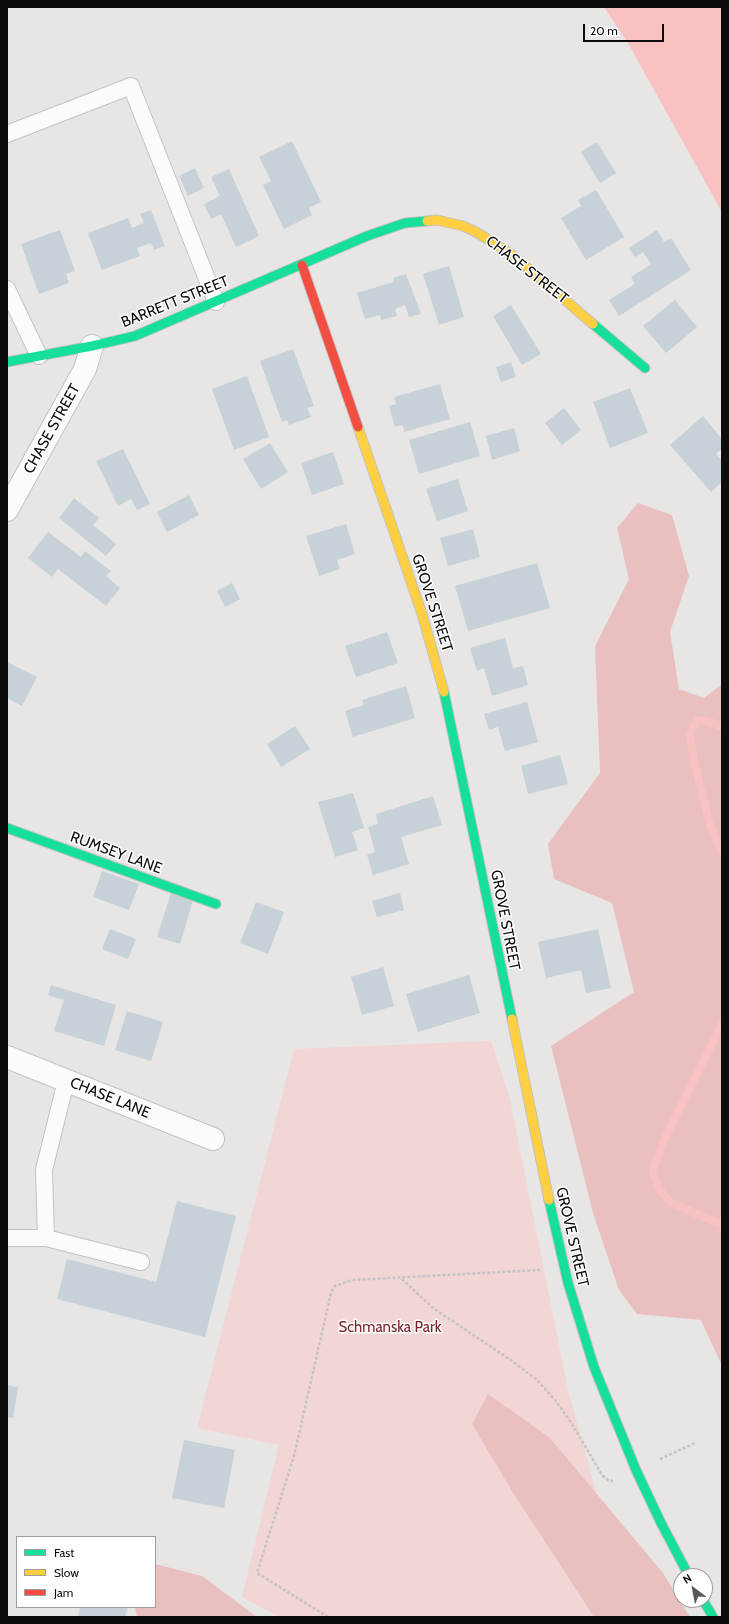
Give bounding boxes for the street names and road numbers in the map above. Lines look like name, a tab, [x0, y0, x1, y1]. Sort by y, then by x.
street label: CHASE STREET	[482, 232, 572, 308]
street label: BARRETT STREET	[119, 272, 231, 332]
street label: CHASE STREET	[20, 381, 84, 477]
street label: GROVE STREET	[408, 552, 456, 654]
street label: RUMSEY LANE	[68, 828, 164, 878]
street label: GROVE STREET	[486, 868, 524, 972]
street label: CHASE LANE	[67, 1074, 153, 1122]
street label: GROVE STREET	[552, 1185, 592, 1289]

